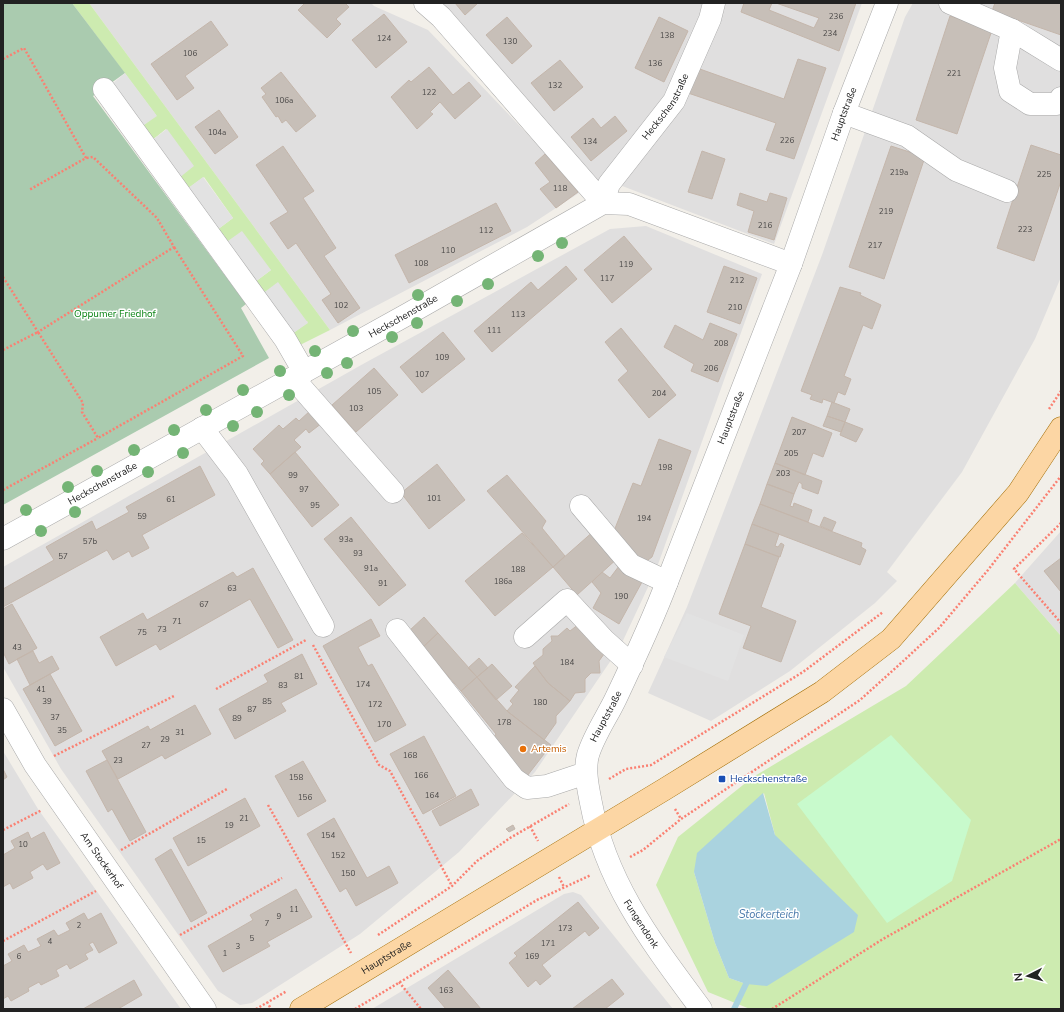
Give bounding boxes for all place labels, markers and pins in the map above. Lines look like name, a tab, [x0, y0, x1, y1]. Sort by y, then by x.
place label: Artemis	[531, 742, 567, 756]
marker: Artemis	[518, 744, 528, 754]
place label: Heckschenstraße	[730, 772, 807, 786]
marker: Heckschenstraße	[717, 774, 727, 784]

